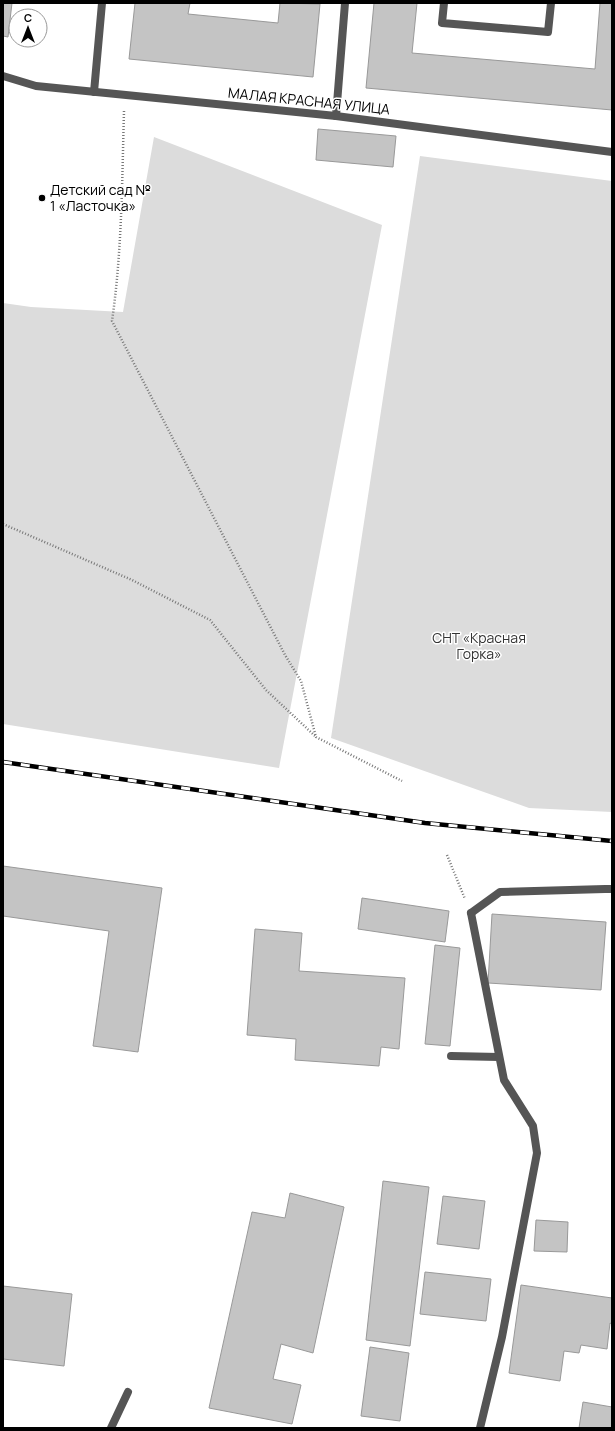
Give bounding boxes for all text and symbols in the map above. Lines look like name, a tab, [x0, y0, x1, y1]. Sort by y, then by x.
north arrow	[8, 8, 48, 48]
text: С	[24, 10, 32, 25]
street label: МАЛАЯ КРАСНАЯ УЛИЦА	[227, 83, 391, 118]
place label: Детский сад № 1 «Ласточка»	[50, 180, 151, 215]
marker: Детский сад № 1 «Ласточка»	[37, 193, 47, 203]
park label: СНТ «Красная Горка»	[432, 628, 526, 663]

